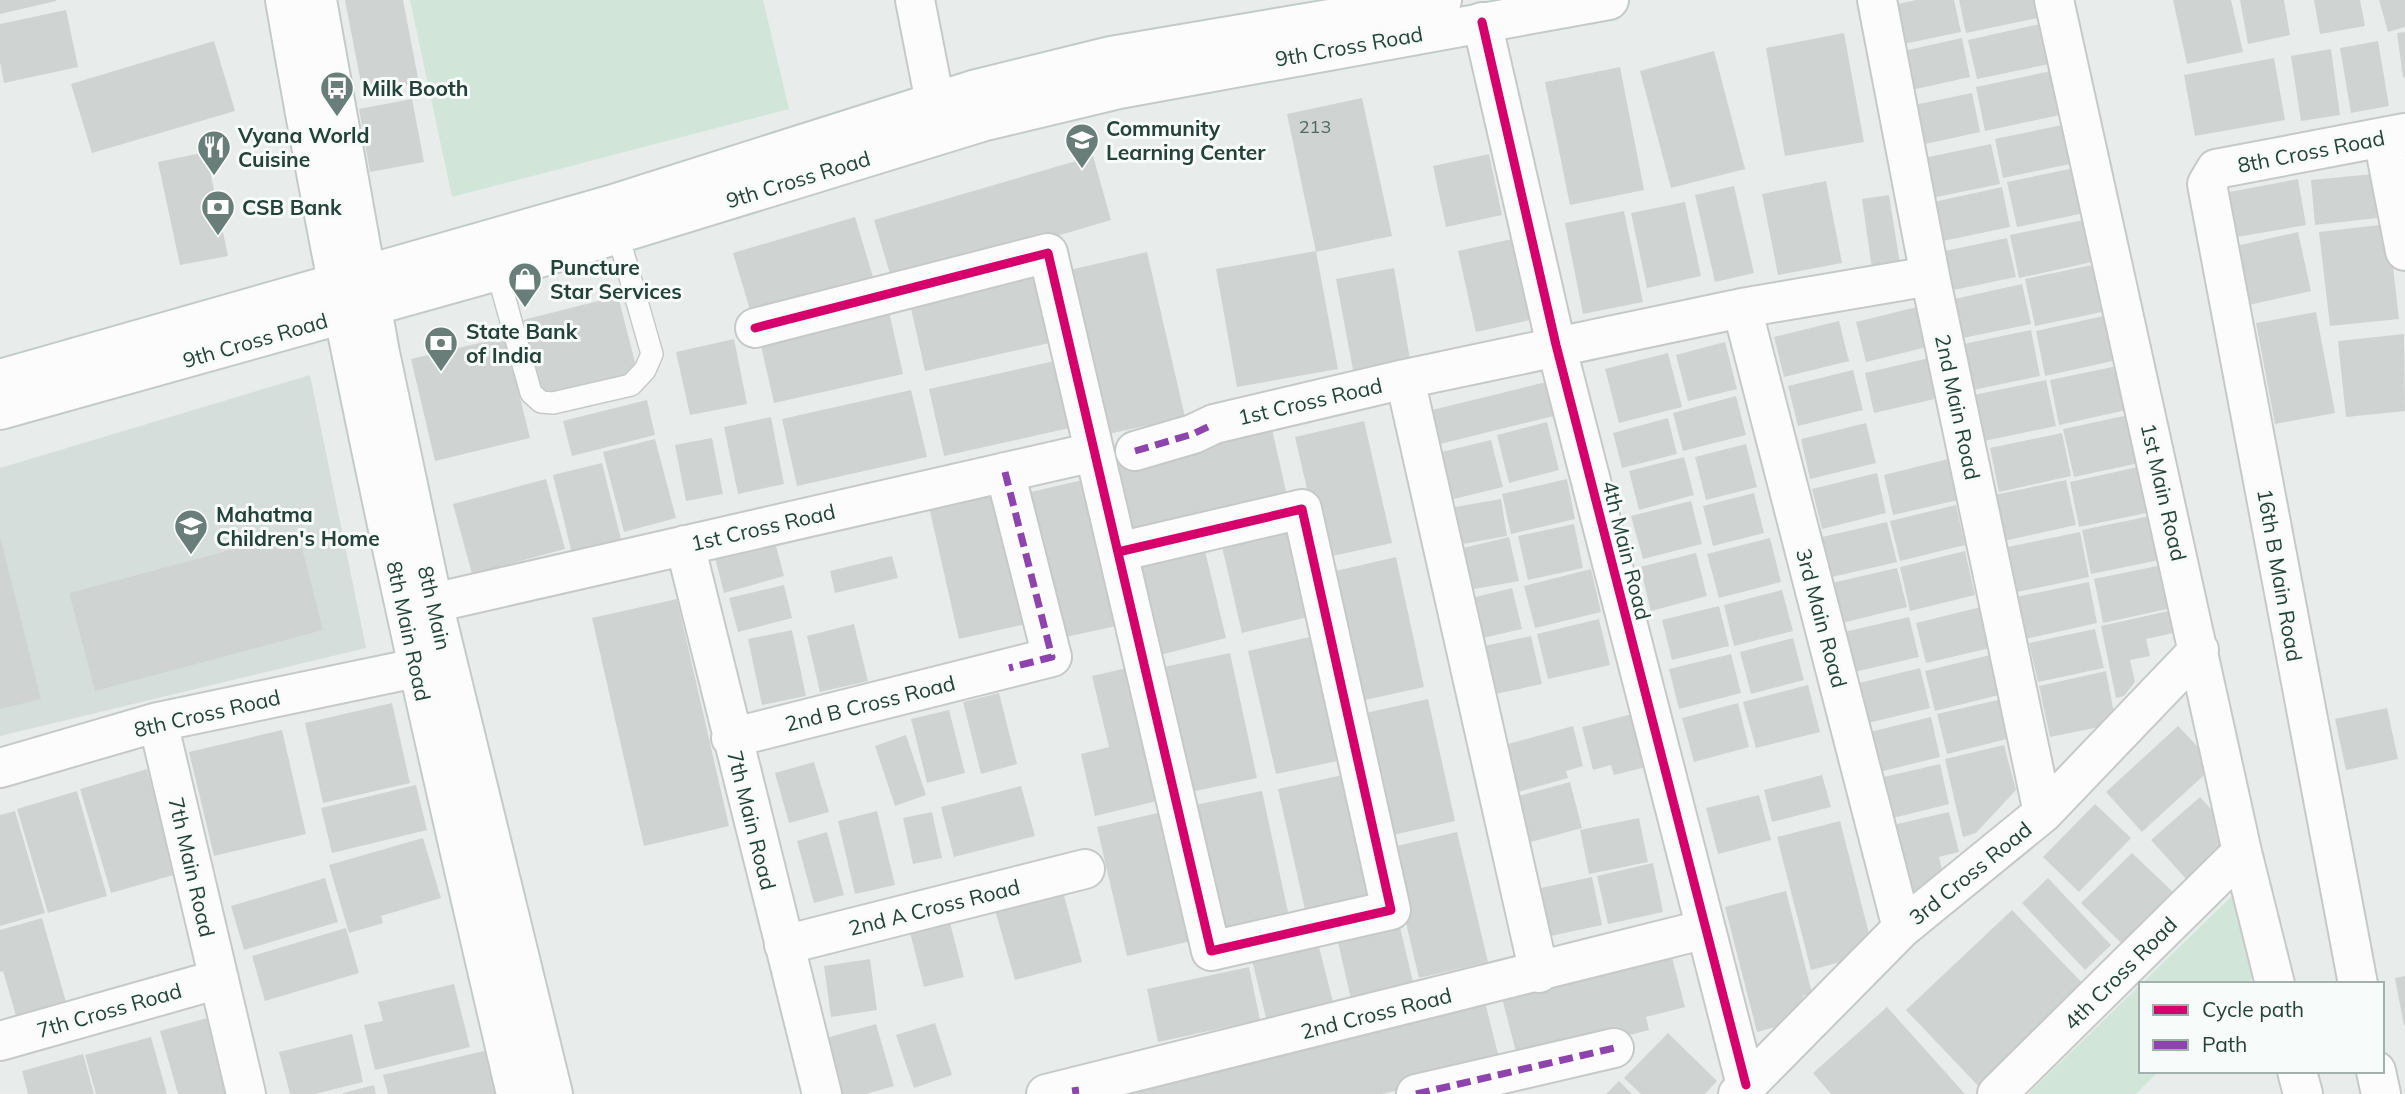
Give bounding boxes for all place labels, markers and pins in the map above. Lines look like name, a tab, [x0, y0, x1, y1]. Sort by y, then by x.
bus stop icon: Milk Booth	[318, 69, 356, 118]
place label: Milk Booth	[362, 75, 468, 101]
place label: Community Learning Center	[1106, 115, 1266, 165]
school or university icon: Community Learning Center	[1063, 121, 1101, 170]
place label: Vyana World Cuisine	[237, 122, 370, 172]
restaurant icon: Vyana World Cuisine	[195, 128, 233, 177]
bank icon: CSB Bank	[199, 188, 237, 237]
place label: CSB Bank	[242, 194, 342, 220]
place label: Puncture Star Services	[550, 254, 682, 304]
shop icon: Puncture Star Services	[506, 260, 544, 309]
place label: State Bank of India	[466, 318, 578, 368]
bank icon: State Bank of India	[422, 324, 460, 373]
place label: Mahatma Children's Home	[216, 501, 380, 551]
school or university icon: Mahatma Children's Home	[172, 507, 210, 556]

